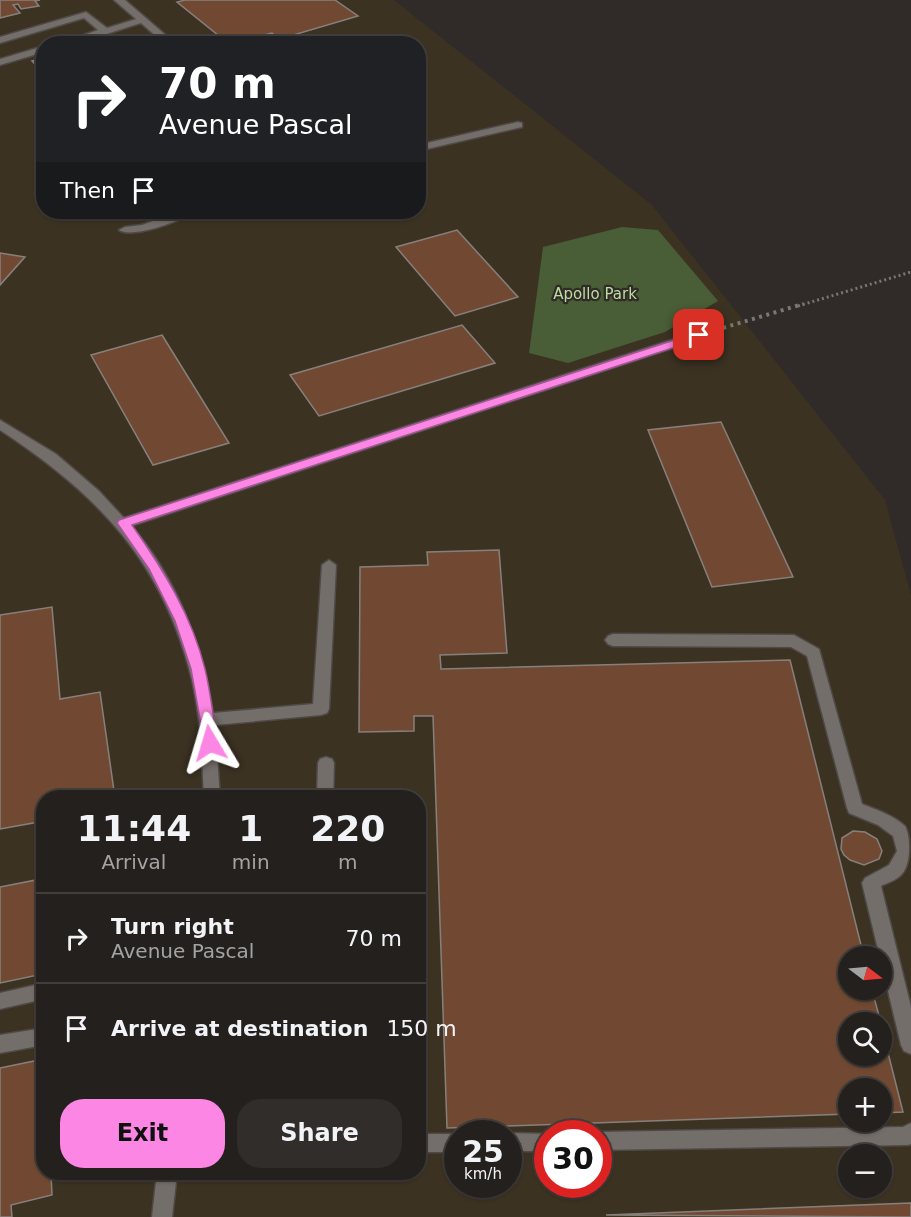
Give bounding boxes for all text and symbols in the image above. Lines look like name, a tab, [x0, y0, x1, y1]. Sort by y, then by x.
text: 70 m	[159, 59, 276, 108]
icon: right	[60, 60, 138, 138]
text: Avenue Pascal	[159, 109, 352, 140]
icon: arrive	[127, 174, 160, 207]
text: Then	[60, 178, 115, 203]
park label: Apollo Park	[553, 285, 637, 303]
pin	[673, 309, 724, 360]
icon: arrive	[682, 318, 715, 351]
position arrow	[178, 711, 242, 775]
text: 11:44	[77, 808, 191, 849]
text: 1	[238, 808, 263, 849]
text: 220	[310, 808, 385, 849]
text: Arrival	[101, 850, 166, 874]
text: min	[232, 850, 270, 874]
text: m	[338, 850, 358, 874]
text: Turn right	[111, 914, 234, 939]
icon: right	[60, 922, 93, 955]
text: 70 m	[346, 926, 402, 951]
text: Avenue Pascal	[111, 939, 254, 963]
north arrow	[838, 946, 892, 1000]
map controls	[838, 946, 892, 1198]
icon: arrive	[60, 1012, 93, 1045]
button: search	[838, 1012, 892, 1066]
text: Arrive at destination	[111, 1016, 368, 1041]
text: 150 m	[386, 1016, 457, 1041]
button: +	[838, 1078, 892, 1132]
button: Exit	[60, 1099, 225, 1168]
button: Share	[237, 1099, 402, 1168]
speed limit sign: 30	[534, 1120, 612, 1198]
text: 25	[462, 1134, 504, 1169]
button: −	[838, 1144, 892, 1198]
text: km/h	[464, 1165, 502, 1183]

